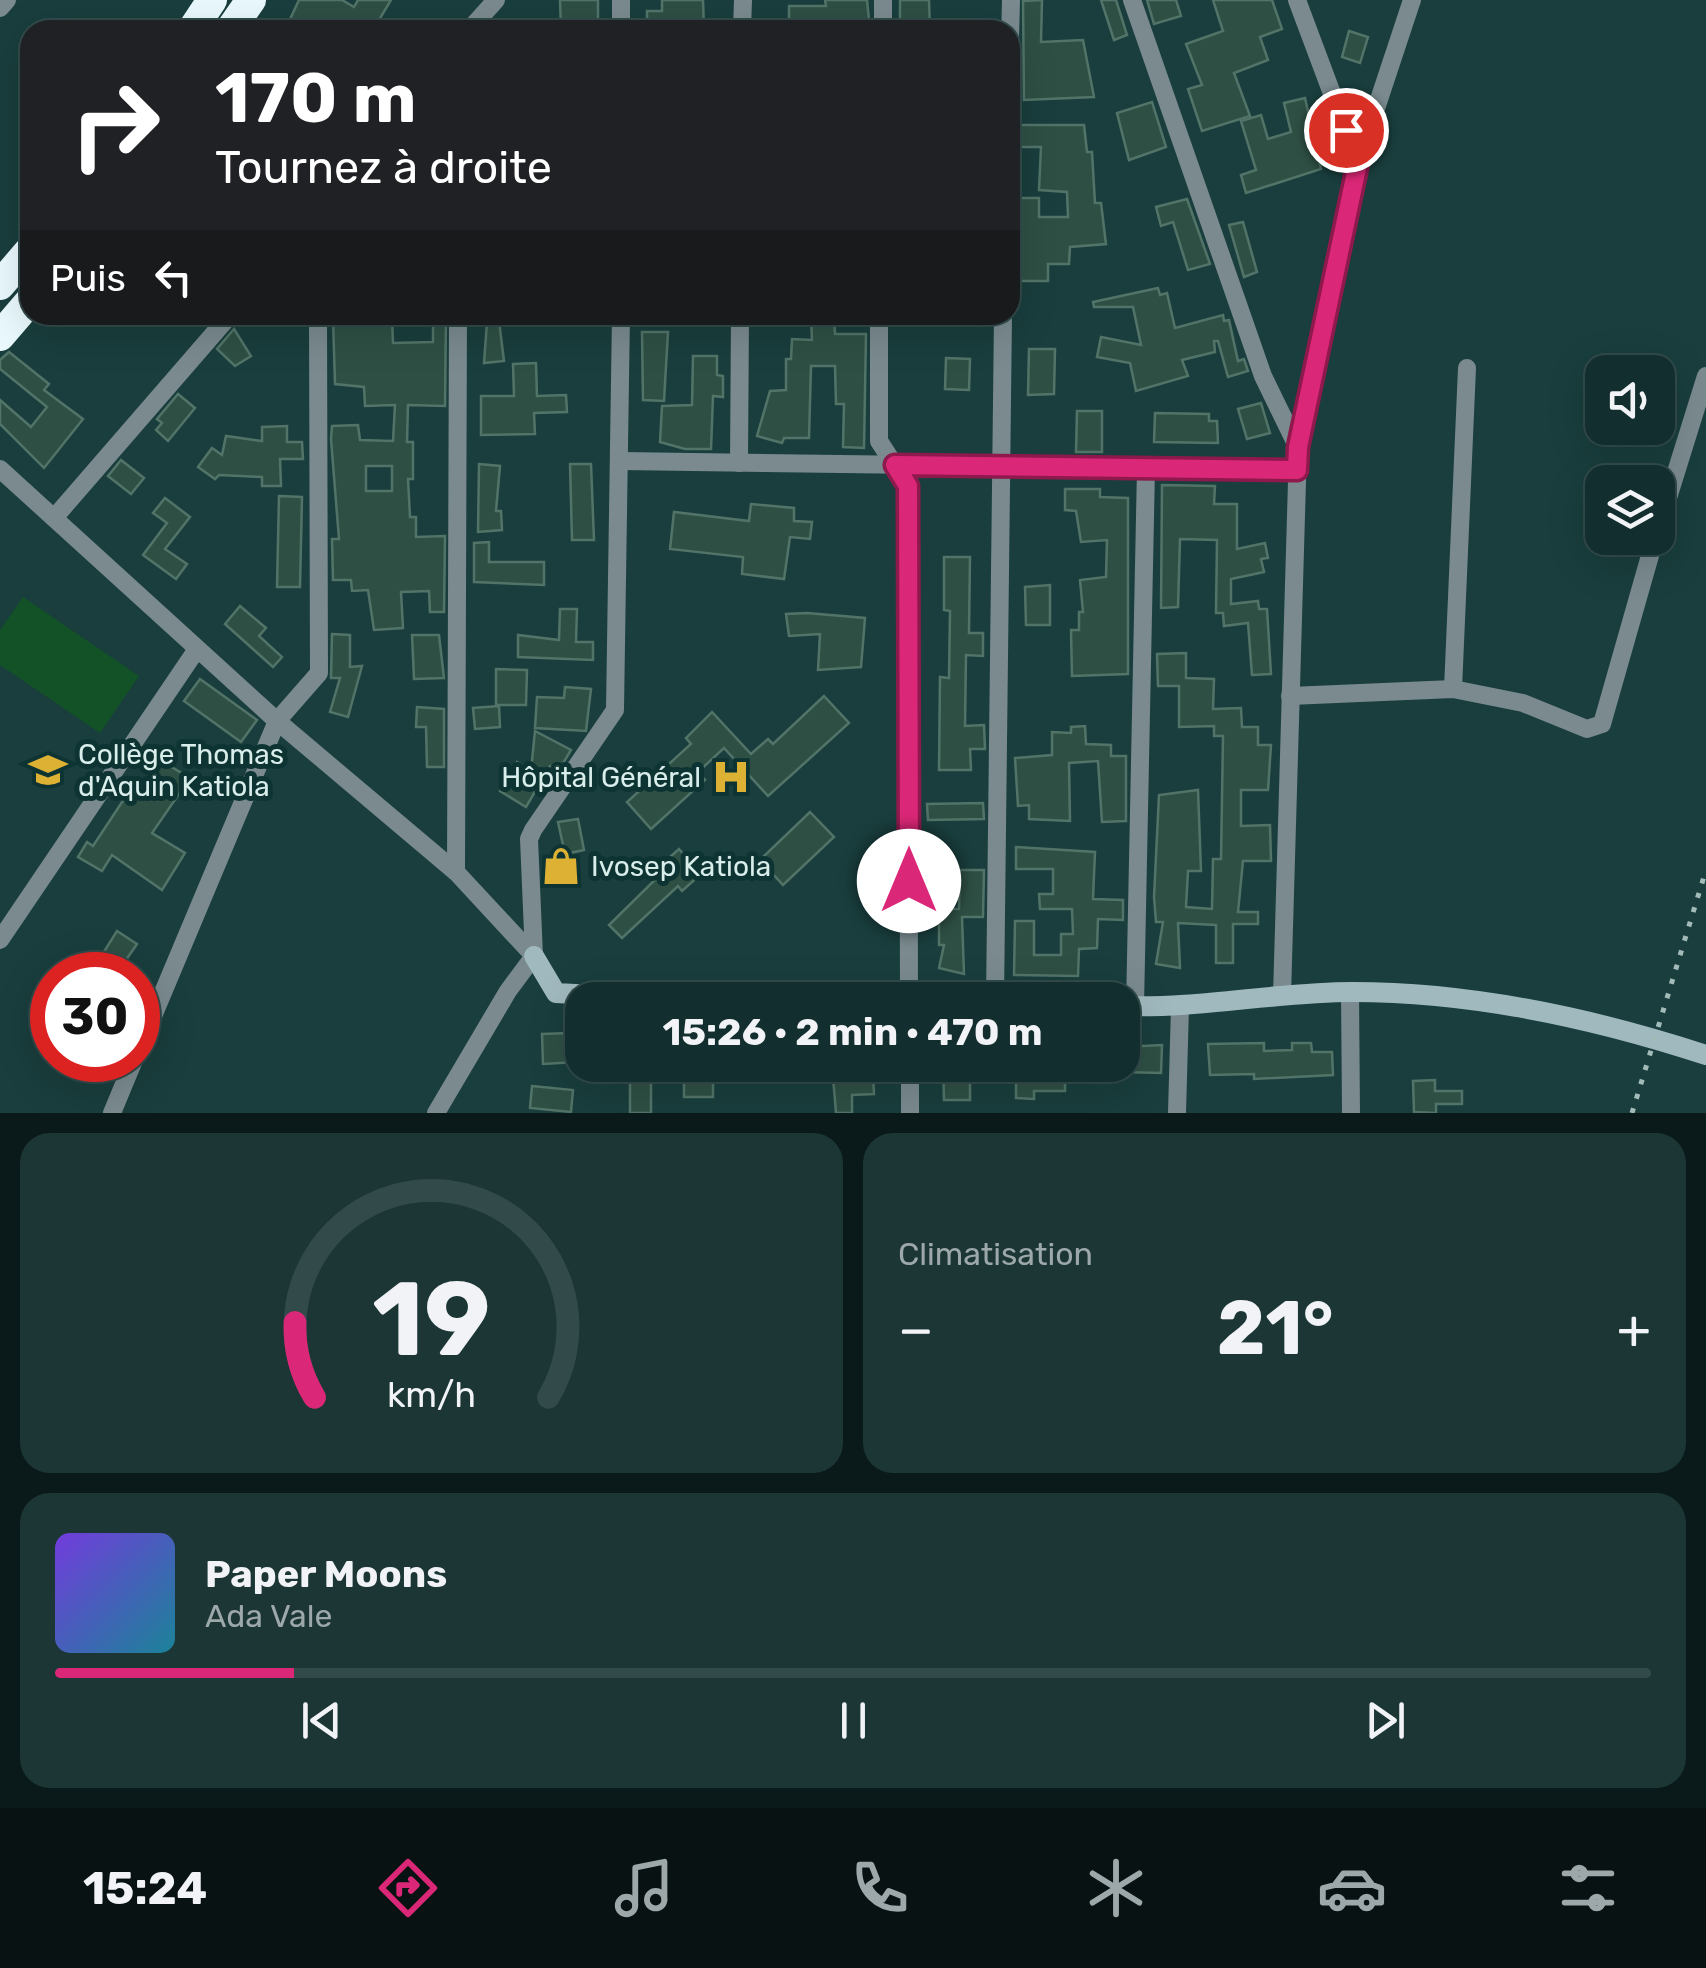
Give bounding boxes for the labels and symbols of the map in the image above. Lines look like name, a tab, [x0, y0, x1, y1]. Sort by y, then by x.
pin	[1304, 88, 1389, 173]
place label: Collège Thomas d'Aquin Katiola	[78, 738, 284, 803]
school or university icon: Collège Thomas d'Aquin Katiola	[27, 749, 69, 791]
hospital icon: Hôpital Général	[710, 756, 752, 798]
place label: Hôpital Général	[501, 761, 701, 794]
position arrow	[857, 829, 961, 933]
shop icon: Ivosep Katiola	[540, 845, 582, 887]
place label: Ivosep Katiola	[591, 850, 771, 883]
speed limit sign: 30	[30, 952, 160, 1082]

